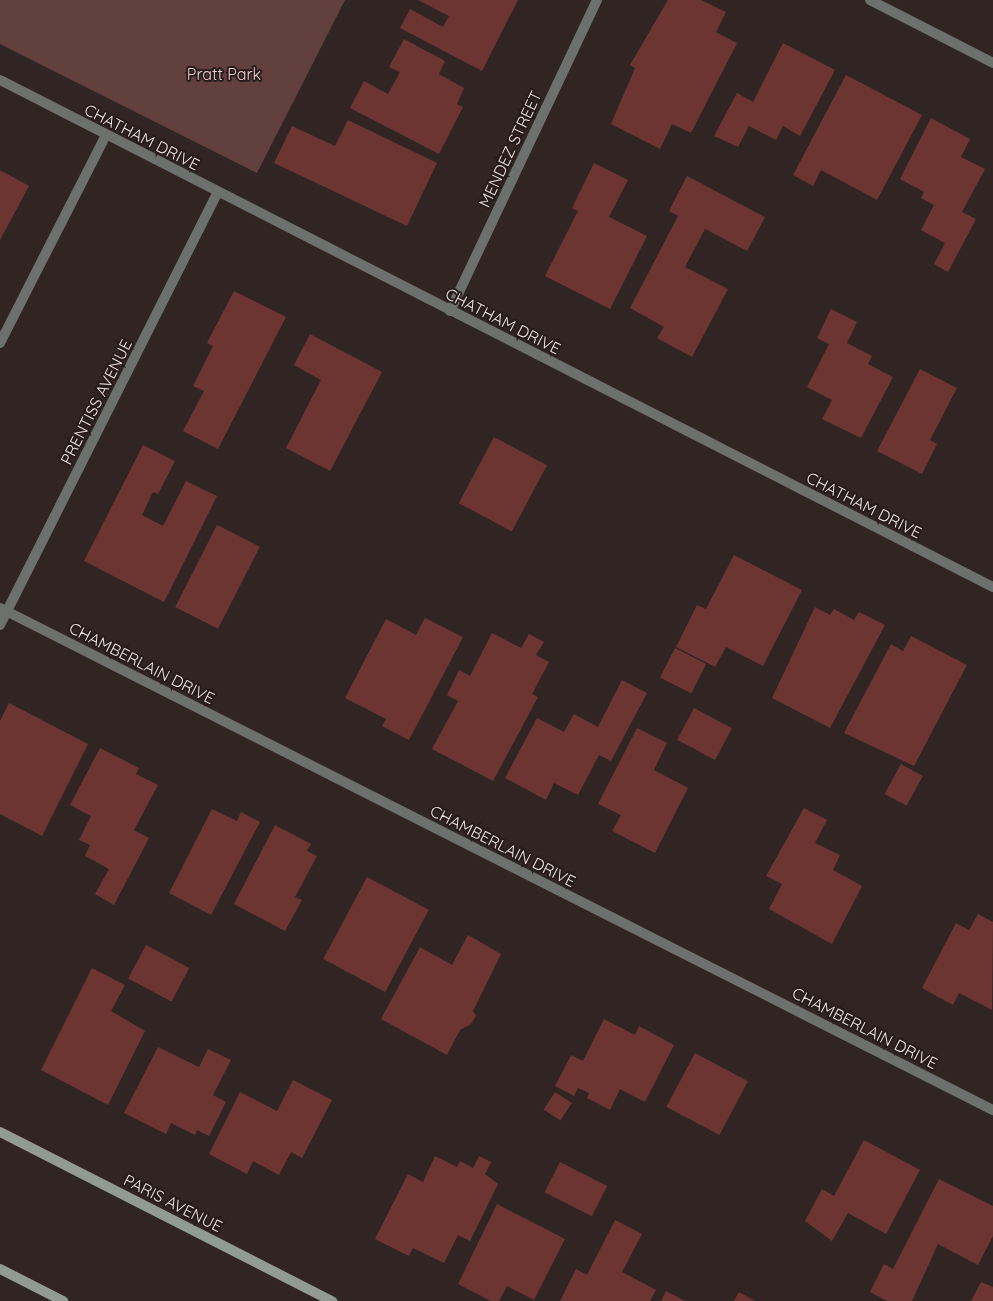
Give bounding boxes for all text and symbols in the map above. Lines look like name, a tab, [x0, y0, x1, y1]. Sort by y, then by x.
park label: Pratt Park	[187, 64, 261, 84]
street label: MENDEZ STREET	[475, 88, 545, 210]
street label: CHATHAM DRIVE	[81, 100, 203, 174]
street label: CHATHAM DRIVE	[442, 284, 564, 358]
street label: PRENTISS AVENUE	[56, 336, 136, 468]
street label: CHATHAM DRIVE	[803, 468, 925, 542]
street label: CHAMBERLAIN DRIVE	[66, 618, 218, 708]
street label: CHAMBERLAIN DRIVE	[427, 801, 579, 891]
street label: CHAMBERLAIN DRIVE	[789, 983, 941, 1073]
street label: PARIS AVENUE	[120, 1170, 226, 1236]

